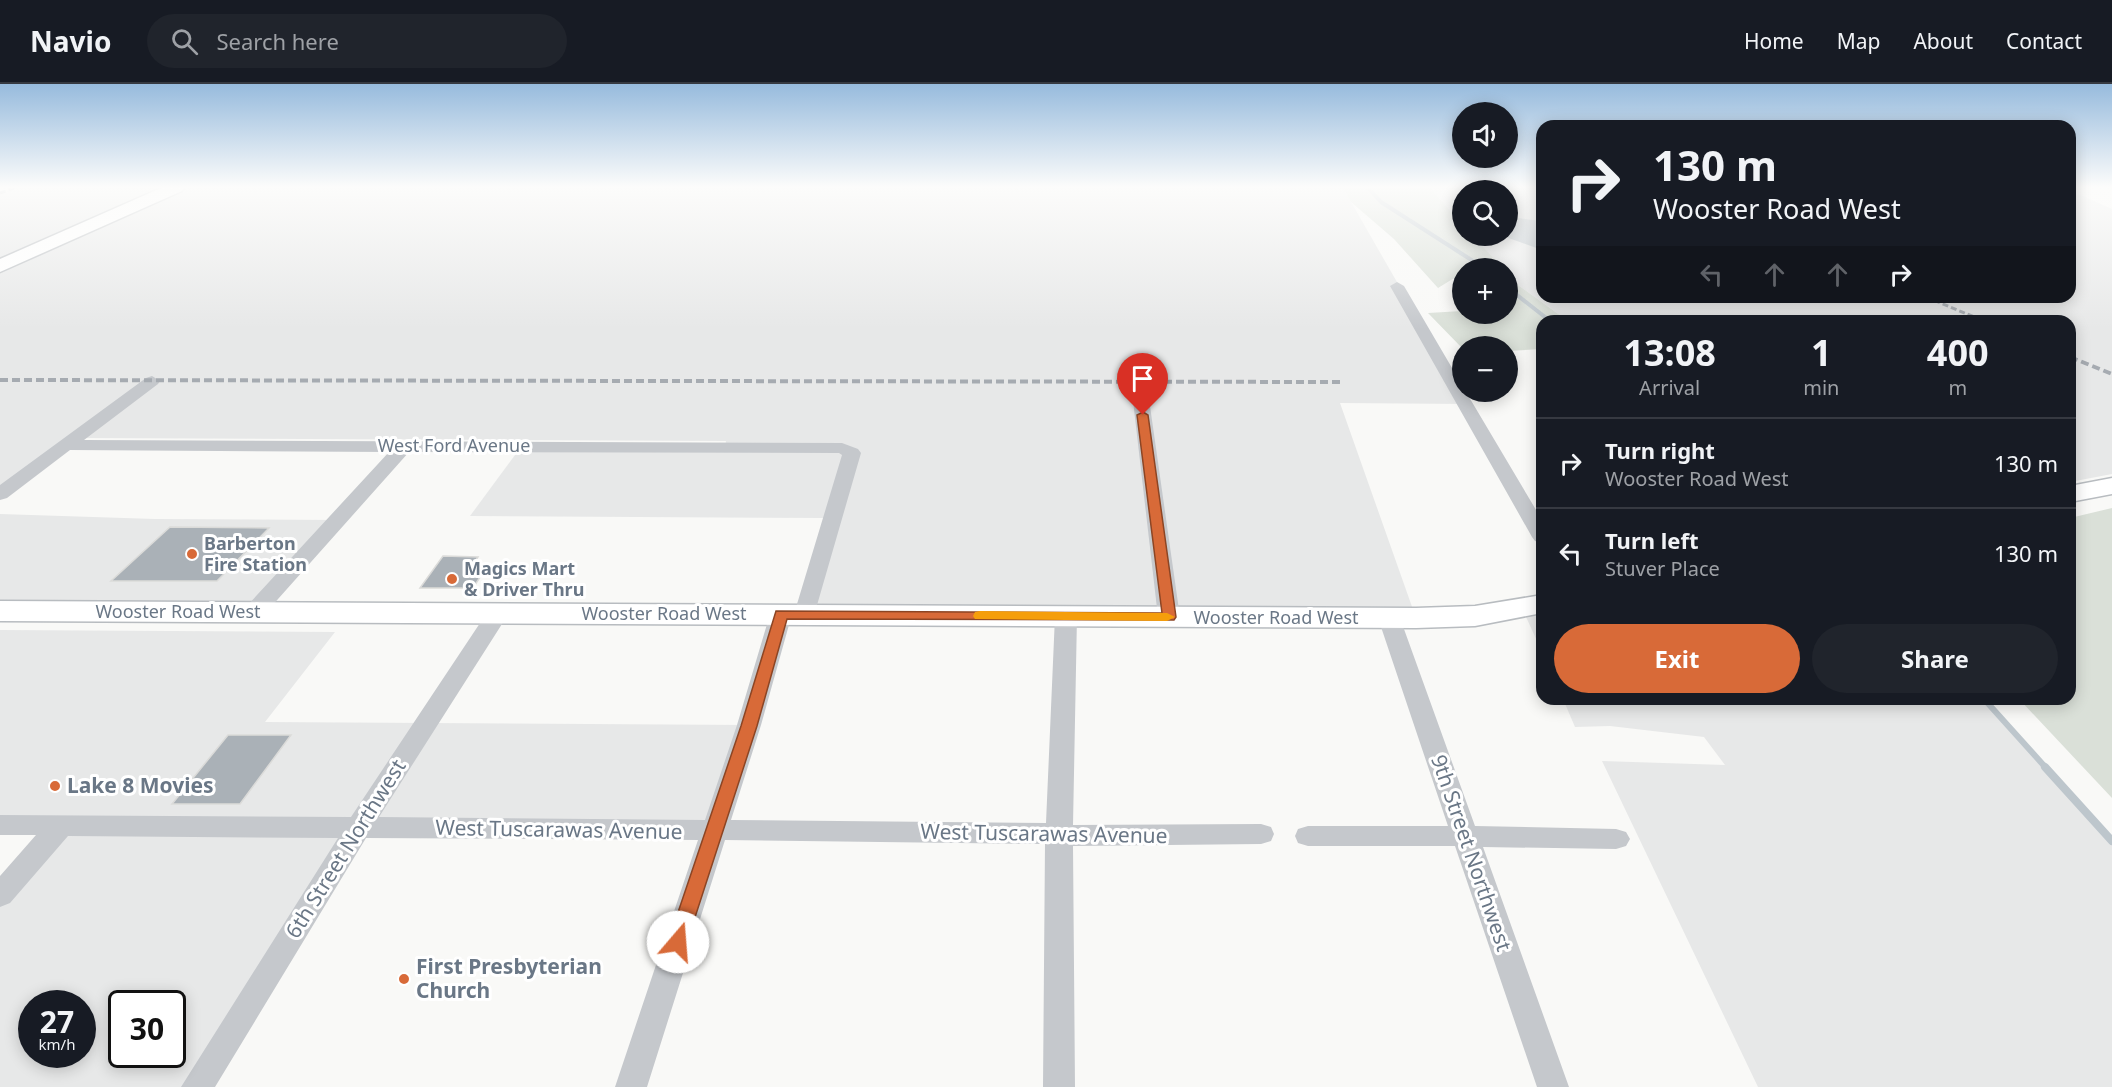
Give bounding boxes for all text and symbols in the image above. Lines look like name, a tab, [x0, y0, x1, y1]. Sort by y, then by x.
search box	[147, 14, 567, 68]
text: Navio	[30, 22, 111, 60]
icon: search	[168, 25, 201, 58]
text: Search here	[216, 26, 339, 56]
text: Home	[1744, 27, 1804, 55]
text: Map	[1837, 27, 1880, 55]
text: About	[1913, 27, 1973, 55]
text: Contact	[2006, 27, 2082, 55]
map controls	[1452, 102, 1518, 402]
button: sound	[1452, 102, 1518, 168]
text: 130 m	[1653, 136, 1777, 193]
icon: right	[1554, 144, 1632, 222]
button: search	[1452, 180, 1518, 246]
text: Wooster Road West	[1653, 190, 1901, 227]
button: +	[1452, 258, 1518, 324]
icon: left	[1695, 258, 1728, 291]
icon: ahead	[1758, 258, 1791, 291]
icon: ahead	[1821, 258, 1854, 291]
icon: right	[1884, 258, 1917, 291]
text: 13:08	[1623, 328, 1716, 377]
text: 1	[1811, 328, 1832, 377]
text: 400	[1927, 328, 1989, 377]
button: −	[1452, 336, 1518, 402]
pin	[1117, 353, 1168, 415]
icon: arrive	[1126, 362, 1159, 395]
text: Arrival	[1639, 374, 1700, 401]
text: min	[1803, 374, 1839, 401]
text: m	[1948, 374, 1967, 401]
street label: West Ford Avenue	[378, 433, 530, 457]
text: Turn right	[1605, 435, 1715, 465]
icon: right	[1554, 447, 1587, 480]
text: 130 m	[1994, 448, 2058, 478]
text: Wooster Road West	[1605, 465, 1788, 492]
text: Turn left	[1605, 525, 1699, 555]
place label: Barberton Fire Station	[204, 531, 307, 576]
icon: left	[1554, 537, 1587, 570]
text: 130 m	[1994, 538, 2058, 568]
marker: Barberton Fire Station	[185, 547, 199, 561]
text: Stuver Place	[1605, 555, 1720, 582]
place label: Magics Mart & Driver Thru	[464, 556, 584, 601]
marker: Magics Mart & Driver Thru	[445, 572, 459, 586]
street label: Wooster Road West	[95, 599, 261, 623]
street label: Wooster Road West	[581, 601, 747, 625]
street label: Wooster Road West	[1193, 605, 1359, 629]
button: Exit	[1554, 624, 1800, 693]
button: Share	[1812, 624, 2058, 693]
street label: 9th Street Northwest	[1425, 751, 1519, 955]
street label: 6th Street Northwest	[279, 753, 412, 943]
place label: Lake 8 Movies	[67, 771, 214, 799]
marker: Lake 8 Movies	[48, 779, 62, 793]
street label: West Tuscarawas Avenue	[435, 813, 683, 845]
street label: West Tuscarawas Avenue	[920, 817, 1168, 849]
position arrow	[646, 910, 710, 974]
place label: First Presbyterian Church	[416, 952, 602, 1004]
marker: First Presbyterian Church	[397, 972, 411, 986]
speed limit sign: 30	[108, 990, 186, 1068]
text: 27	[40, 1001, 74, 1042]
text: km/h	[39, 1034, 75, 1054]

